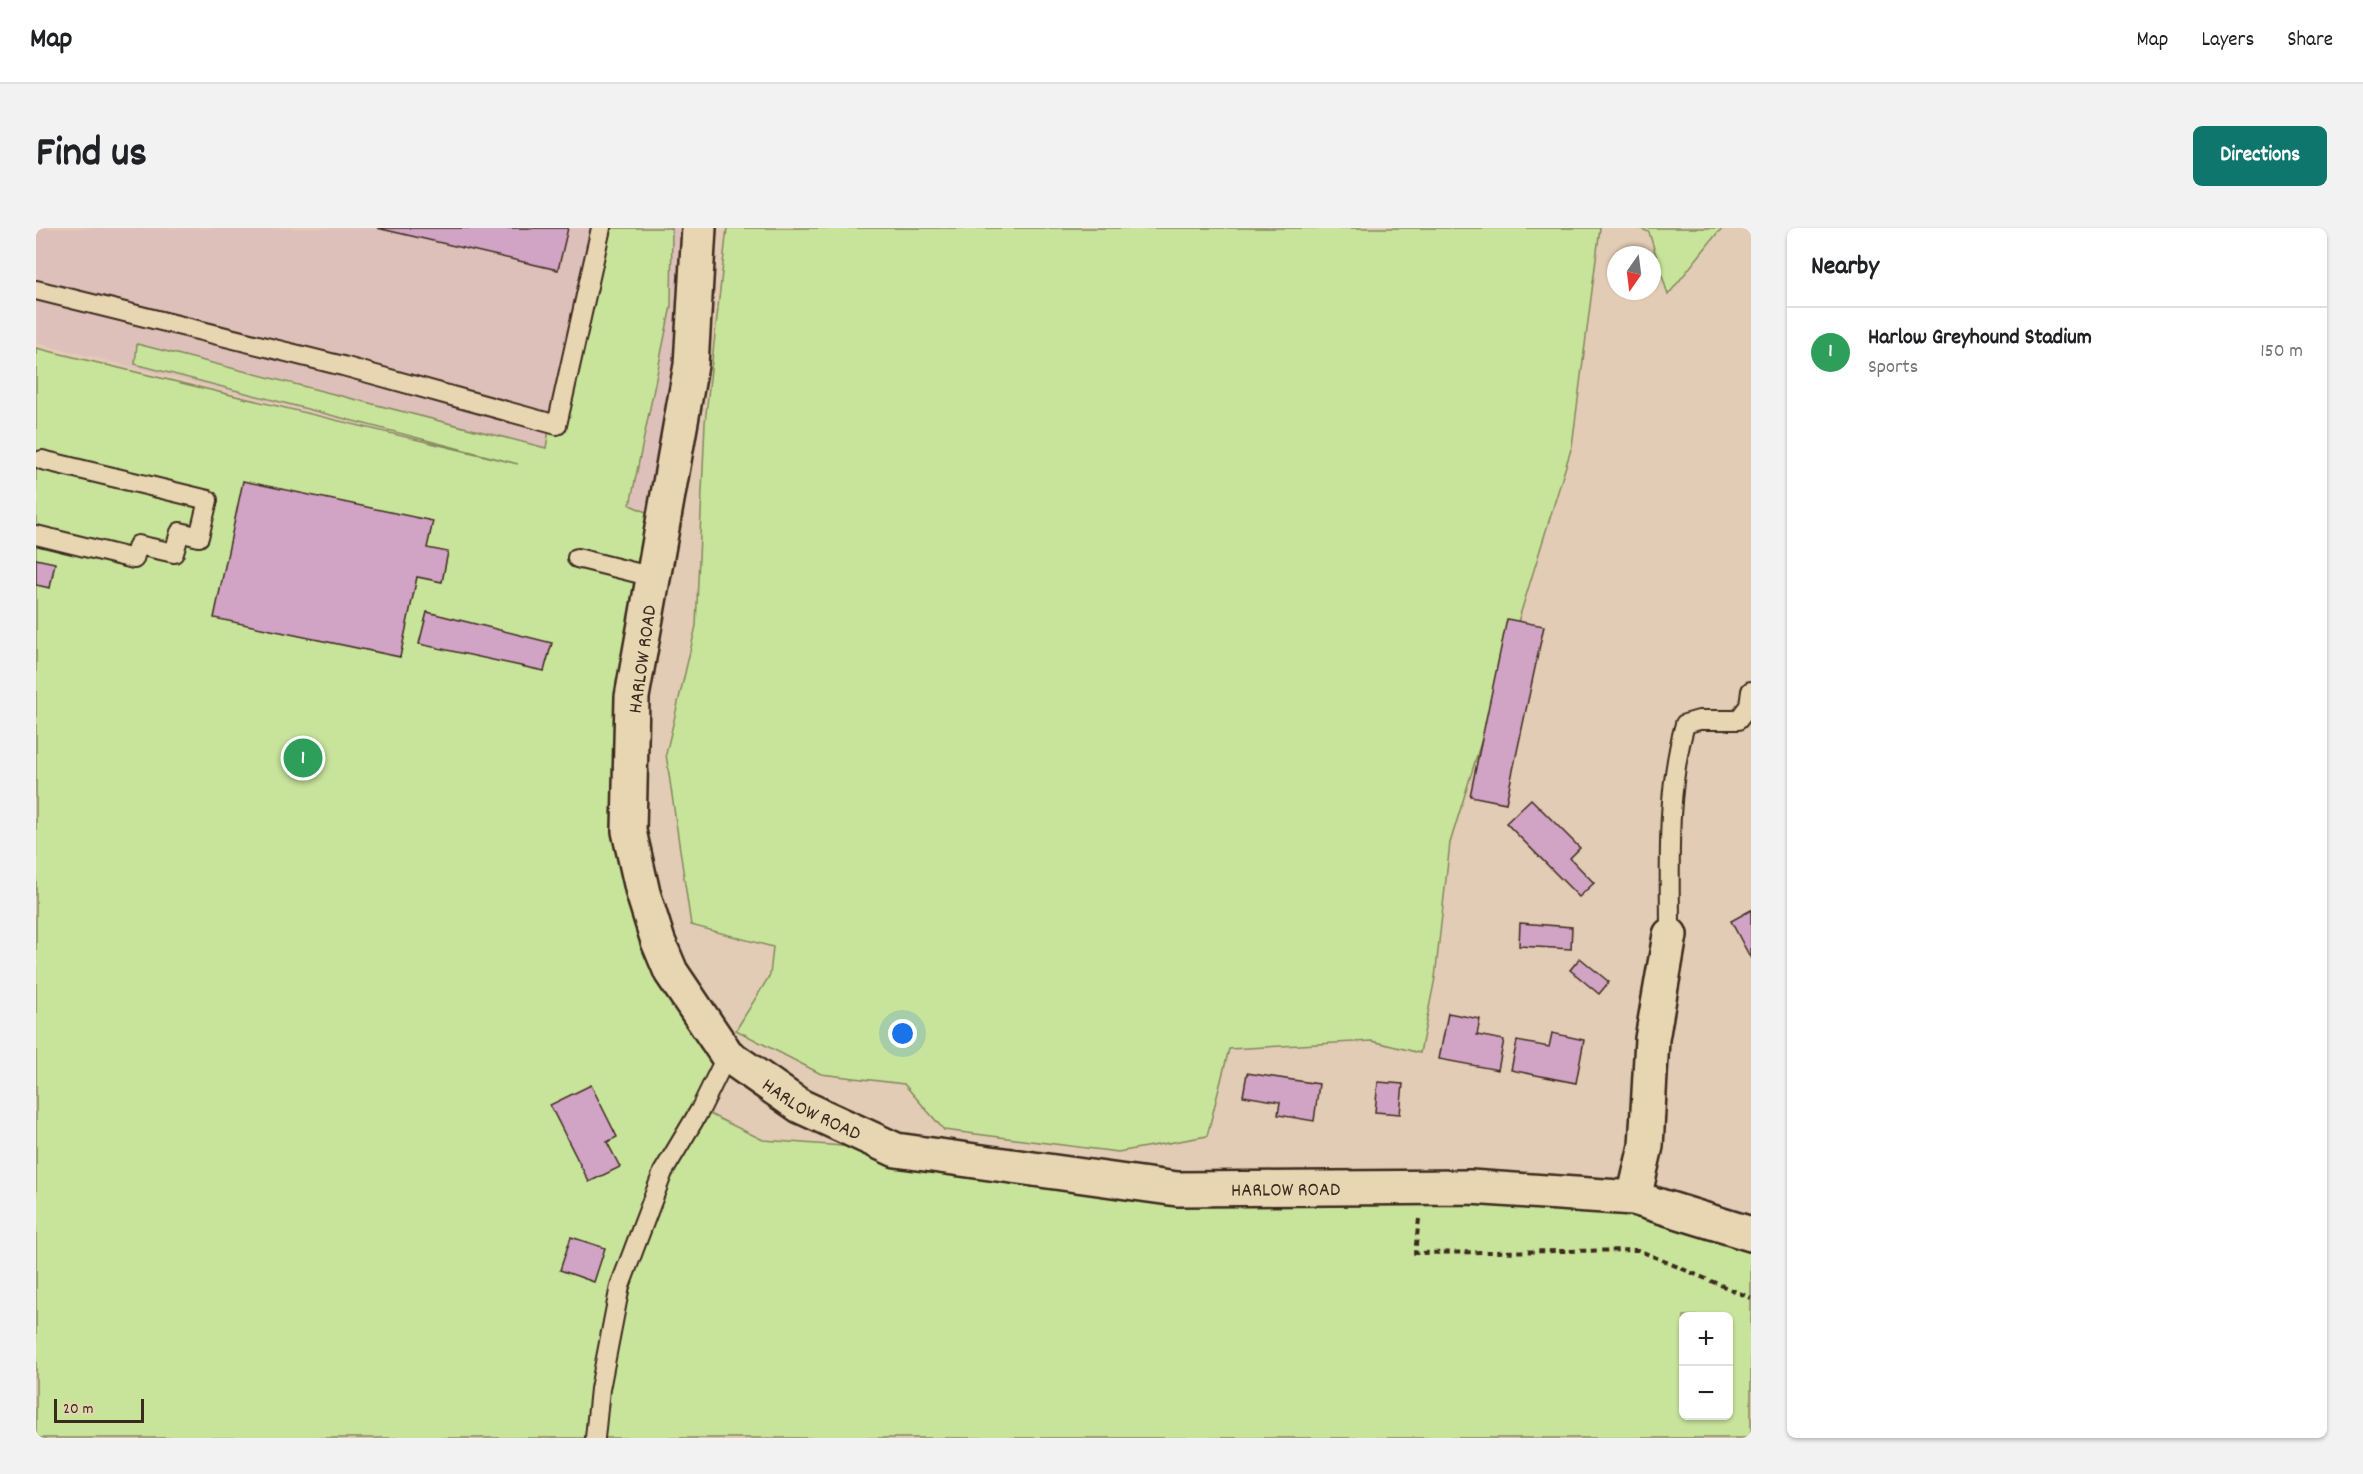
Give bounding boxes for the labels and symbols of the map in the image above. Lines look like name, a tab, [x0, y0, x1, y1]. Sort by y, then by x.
north arrow	[1607, 246, 1661, 300]
street label: HARLOW ROAD	[623, 603, 665, 715]
pin: 1	[284, 736, 322, 780]
your location	[888, 1019, 917, 1048]
street label: HARLOW ROAD	[755, 1073, 865, 1149]
street label: HARLOW ROAD	[1231, 1177, 1340, 1206]
scale bar	[54, 1396, 144, 1424]

